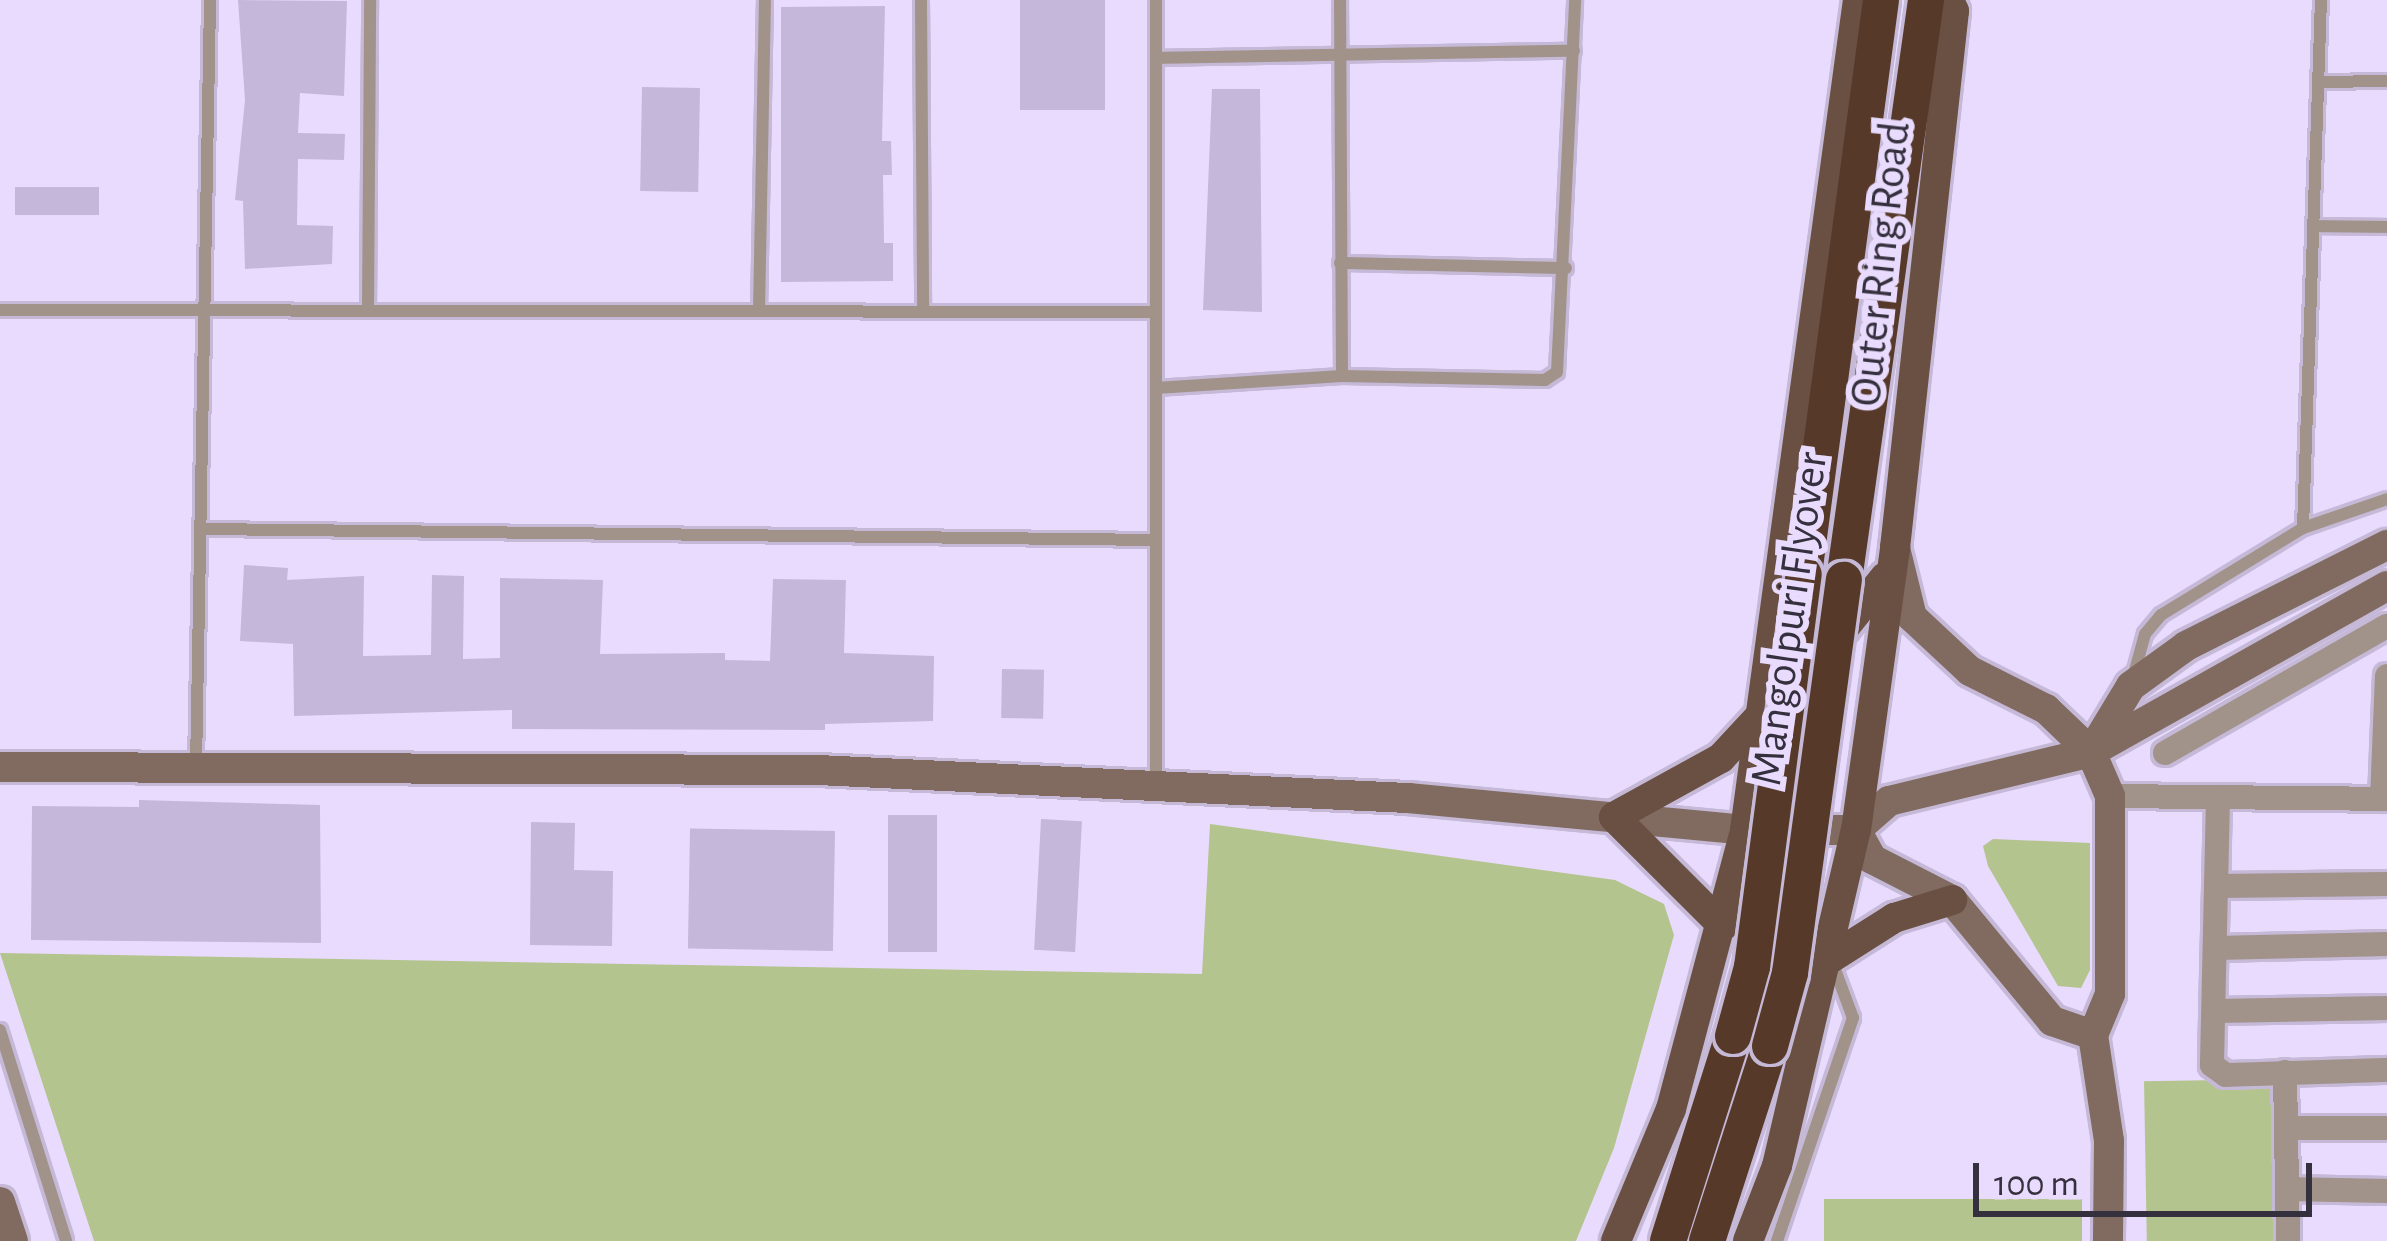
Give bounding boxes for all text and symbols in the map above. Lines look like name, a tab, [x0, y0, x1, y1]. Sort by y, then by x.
street label: Outer Ring Road	[1839, 119, 1923, 409]
street label: Mangolpuri Flyover	[1740, 449, 1840, 789]
scale bar	[1979, 1139, 2318, 1213]
text: 100 m	[1994, 1166, 2079, 1202]

